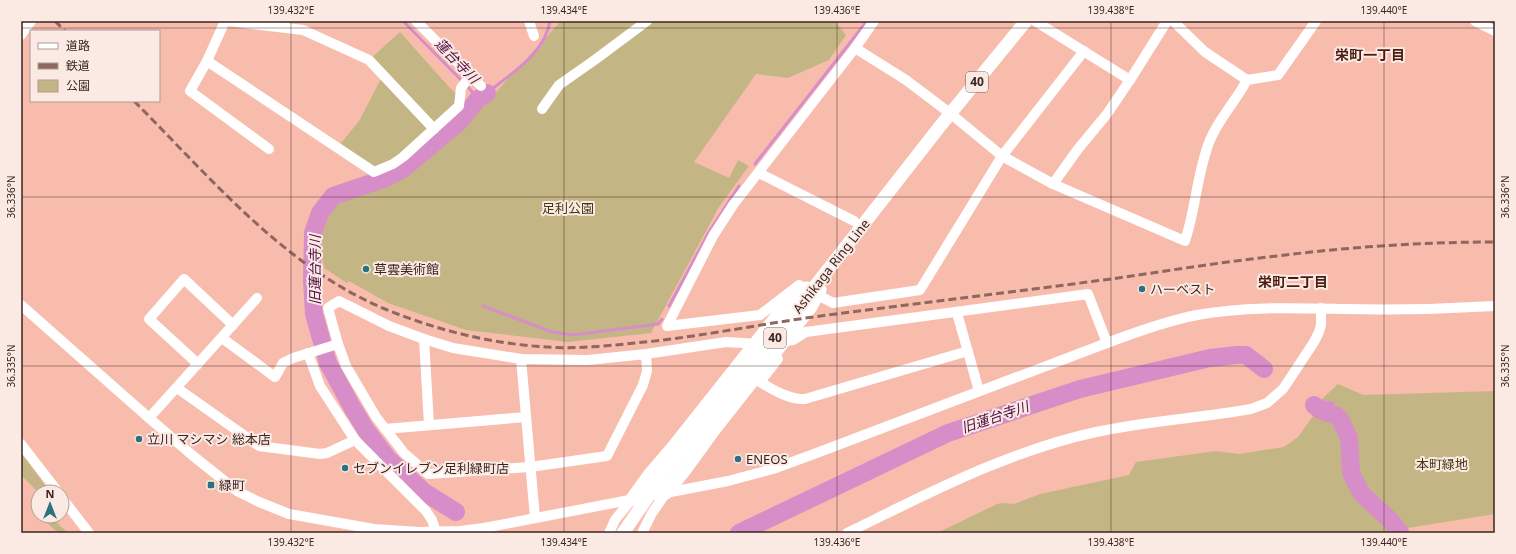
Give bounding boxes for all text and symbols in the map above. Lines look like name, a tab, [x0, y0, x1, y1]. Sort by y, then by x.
text: 139.432°E	[268, 3, 314, 17]
text: 139.434°E	[541, 3, 587, 17]
text: 139.436°E	[814, 3, 860, 17]
text: 139.438°E	[1088, 3, 1134, 17]
text: 139.440°E	[1361, 3, 1407, 17]
legend	[30, 30, 160, 102]
water label: 蓮台寺川	[431, 34, 485, 89]
text: 道路	[66, 37, 90, 54]
district label: 栄町一丁目	[1335, 45, 1405, 64]
text: 鉄道	[66, 57, 90, 74]
road number: 40	[966, 72, 988, 92]
text: 公園	[66, 77, 90, 94]
text: 36.336°N	[4, 175, 18, 219]
text: 36.336°N	[1498, 175, 1512, 219]
park label: 足利公園	[542, 199, 594, 217]
street label: Ashikaga Ring Line	[788, 215, 874, 317]
water label: 旧蓮台寺川	[305, 233, 324, 305]
place label: 草雲美術館	[374, 260, 439, 278]
marker: 草雲美術館	[361, 264, 371, 274]
district label: 栄町二丁目	[1258, 272, 1328, 291]
place label: ハーベスト	[1150, 280, 1215, 298]
marker: ハーベスト	[1137, 284, 1147, 294]
road number: 40	[764, 328, 786, 348]
text: 36.335°N	[4, 344, 18, 388]
text: 36.335°N	[1498, 344, 1512, 388]
water label: 旧蓮台寺川	[959, 395, 1033, 437]
place label: 立川 マシマシ 総本店	[147, 430, 271, 448]
marker: 立川 マシマシ 総本店	[134, 434, 144, 444]
place label: ENEOS	[746, 450, 788, 468]
marker: ENEOS	[733, 454, 743, 464]
park label: 本町緑地	[1416, 455, 1468, 473]
place label: セブンイレブン足利緑町店	[353, 459, 509, 477]
marker: セブンイレブン足利緑町店	[340, 463, 350, 473]
place label: 緑町	[219, 476, 245, 494]
marker: 緑町	[206, 480, 216, 490]
north arrow	[30, 484, 70, 524]
text: N	[46, 486, 54, 501]
text: 139.432°E	[268, 535, 314, 549]
text: 139.434°E	[541, 535, 587, 549]
text: 139.436°E	[814, 535, 860, 549]
text: 139.438°E	[1088, 535, 1134, 549]
text: 139.440°E	[1361, 535, 1407, 549]

